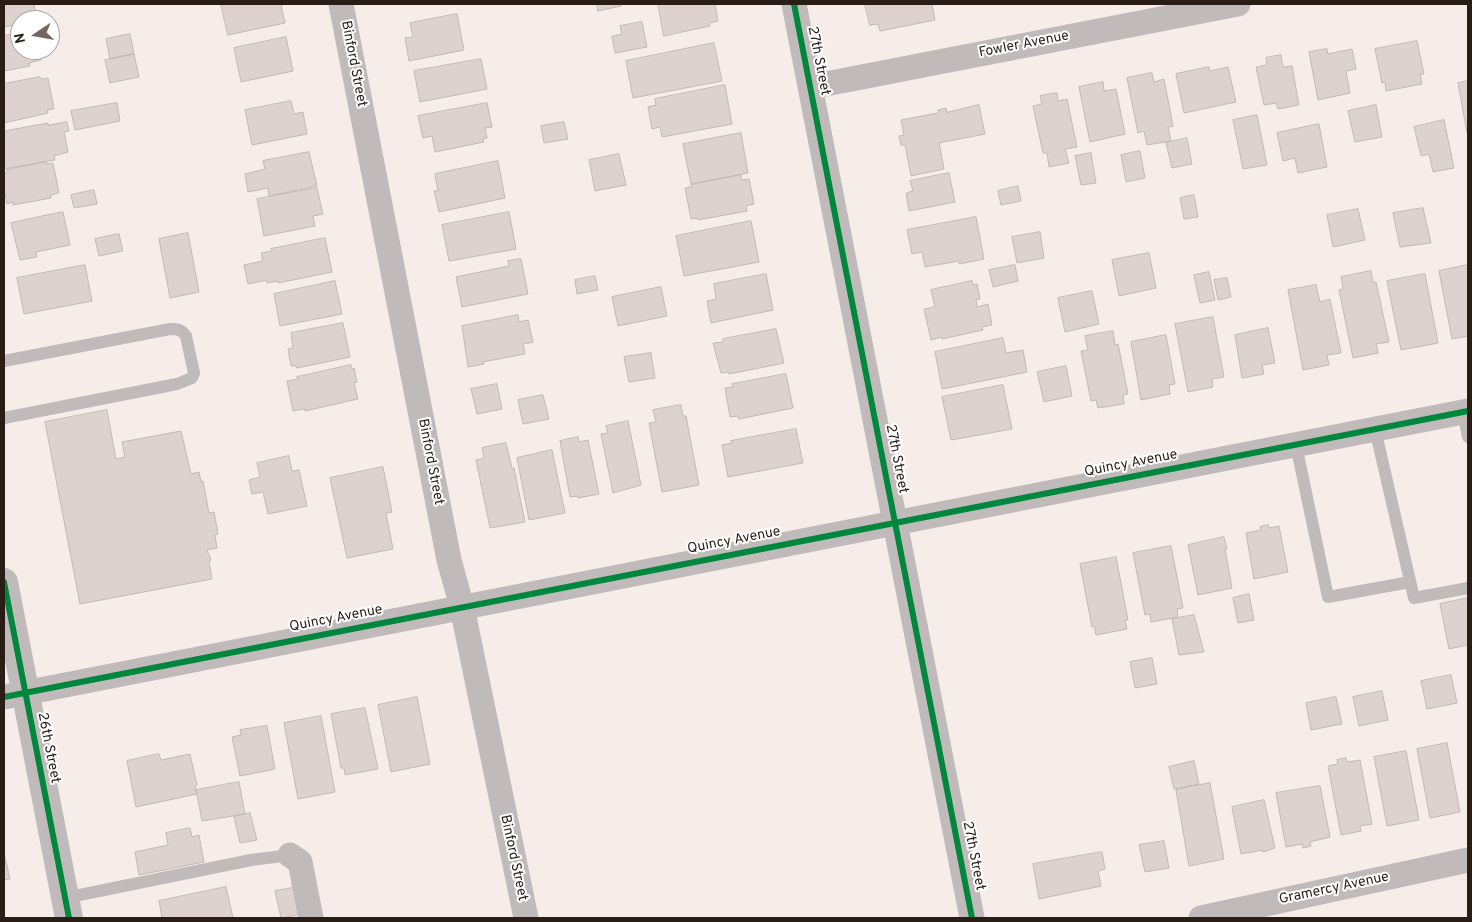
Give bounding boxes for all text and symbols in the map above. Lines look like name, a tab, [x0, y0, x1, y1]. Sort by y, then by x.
north arrow	[10, 10, 60, 60]
street label: Binford Street	[336, 19, 370, 109]
street label: 27th Street	[803, 25, 833, 97]
street label: Fowler Avenue	[978, 28, 1070, 62]
text: N	[11, 31, 30, 45]
street label: Binford Street	[413, 417, 447, 507]
street label: 27th Street	[881, 423, 911, 495]
street label: Quincy Avenue	[1083, 447, 1179, 481]
street label: Quincy Avenue	[686, 524, 782, 558]
street label: Quincy Avenue	[288, 602, 384, 636]
street label: 26th Street	[33, 711, 63, 785]
street label: Binford Street	[496, 813, 530, 903]
street label: 27th Street	[958, 820, 988, 892]
street label: Gramercy Avenue	[1278, 869, 1390, 909]

